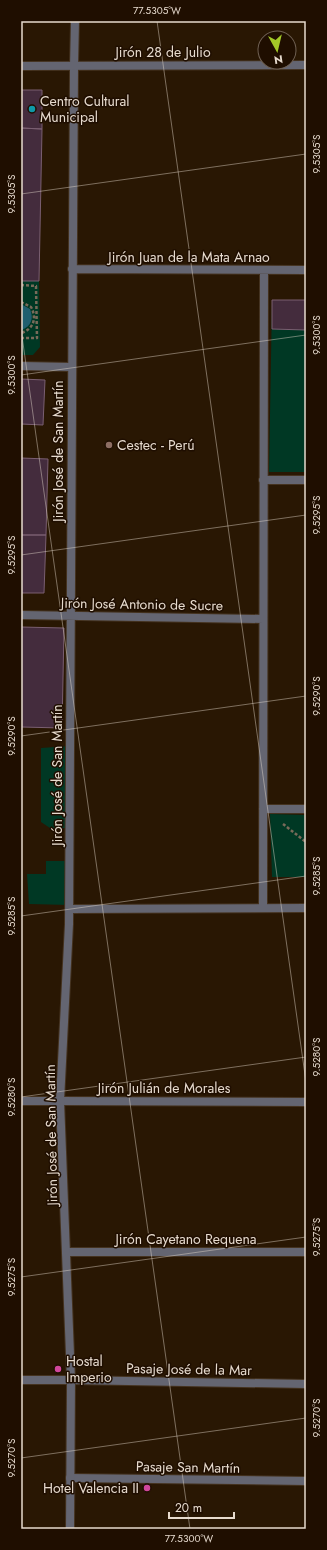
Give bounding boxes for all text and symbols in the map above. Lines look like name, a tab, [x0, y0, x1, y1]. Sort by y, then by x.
text: 77.5305°W	[133, 3, 181, 18]
north arrow	[257, 30, 297, 70]
street label: Jirón 28 de Julio	[113, 42, 211, 62]
text: N	[273, 51, 284, 68]
place label: Centro Cultural Municipal	[40, 91, 130, 127]
marker: Centro Cultural Municipal	[27, 104, 37, 114]
text: 9.5305°S	[309, 134, 324, 174]
text: 9.5305°S	[4, 174, 19, 214]
street label: Jirón Juan de la Mata Arnao	[106, 247, 270, 267]
text: 9.5300°S	[309, 315, 324, 355]
text: 9.5300°S	[4, 355, 19, 395]
street label: Jirón José de San Martín	[48, 380, 68, 524]
place label: Cestec - Perú	[117, 435, 195, 455]
marker: Cestec - Perú	[104, 440, 114, 450]
text: 9.5295°S	[309, 495, 324, 535]
text: 9.5295°S	[4, 535, 19, 575]
street label: Jirón José Antonio de Sucre	[59, 593, 223, 615]
text: 9.5290°S	[309, 676, 324, 716]
street label: Jirón José de San Martín	[47, 704, 67, 848]
text: 9.5290°S	[4, 716, 19, 756]
text: 9.5285°S	[309, 856, 324, 895]
text: 9.5285°S	[4, 896, 19, 935]
text: 9.5280°S	[309, 1037, 324, 1077]
street label: Jirón José de San Martín	[40, 1064, 62, 1208]
text: 9.5280°S	[4, 1077, 19, 1117]
street label: Jirón Julián de Morales	[96, 1078, 231, 1098]
text: 9.5275°S	[309, 1217, 324, 1256]
street label: Jirón Cayetano Requena	[113, 1229, 257, 1249]
text: 9.5275°S	[4, 1257, 19, 1296]
place label: Hostal Imperio	[66, 1351, 112, 1387]
street label: Pasaje José de la Mar	[126, 1358, 252, 1380]
marker: Hostal Imperio	[53, 1364, 63, 1374]
text: 9.5270°S	[309, 1398, 324, 1437]
text: 9.5270°S	[4, 1438, 19, 1477]
street label: Pasaje San Martín	[136, 1456, 240, 1478]
place label: Hotel Valencia II	[43, 1478, 139, 1498]
marker: Hotel Valencia II	[142, 1483, 152, 1493]
scale bar	[169, 1494, 234, 1520]
text: 20 m	[175, 1499, 202, 1517]
text: 77.5300°W	[165, 1531, 213, 1546]

